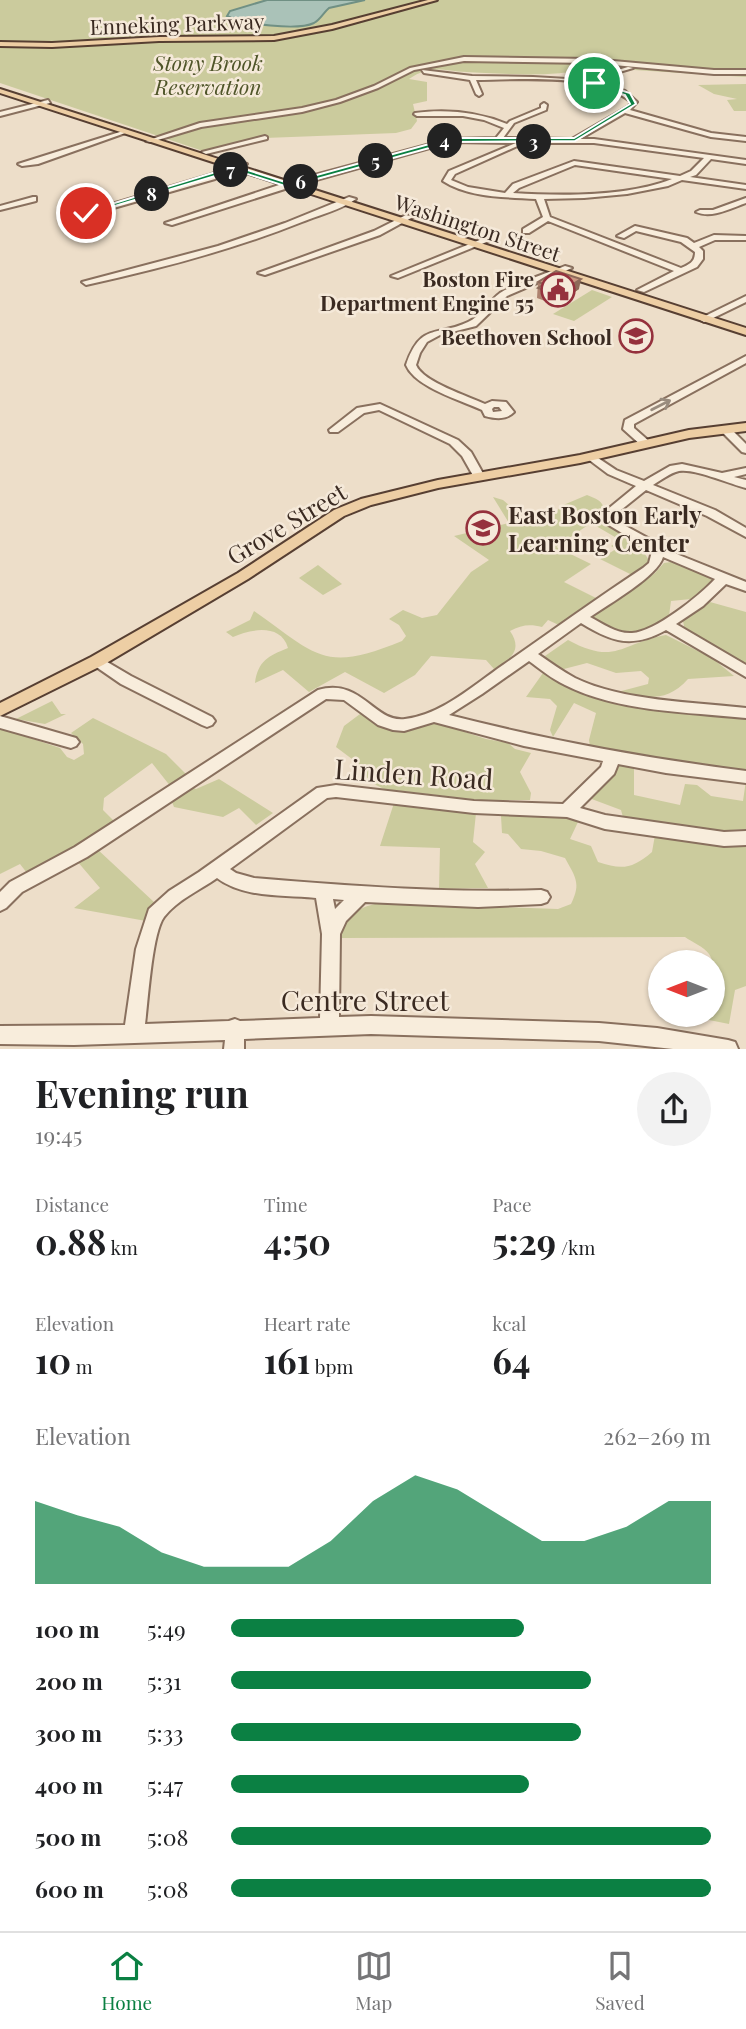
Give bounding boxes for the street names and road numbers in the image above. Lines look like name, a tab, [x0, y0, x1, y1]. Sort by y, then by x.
street label: Enneking Parkway	[89, 6, 265, 40]
street label: Washington Street	[391, 187, 565, 267]
street label: Grove Street	[220, 474, 352, 571]
street label: Linden Road	[333, 749, 495, 797]
street label: Centre Street	[281, 981, 450, 1018]

